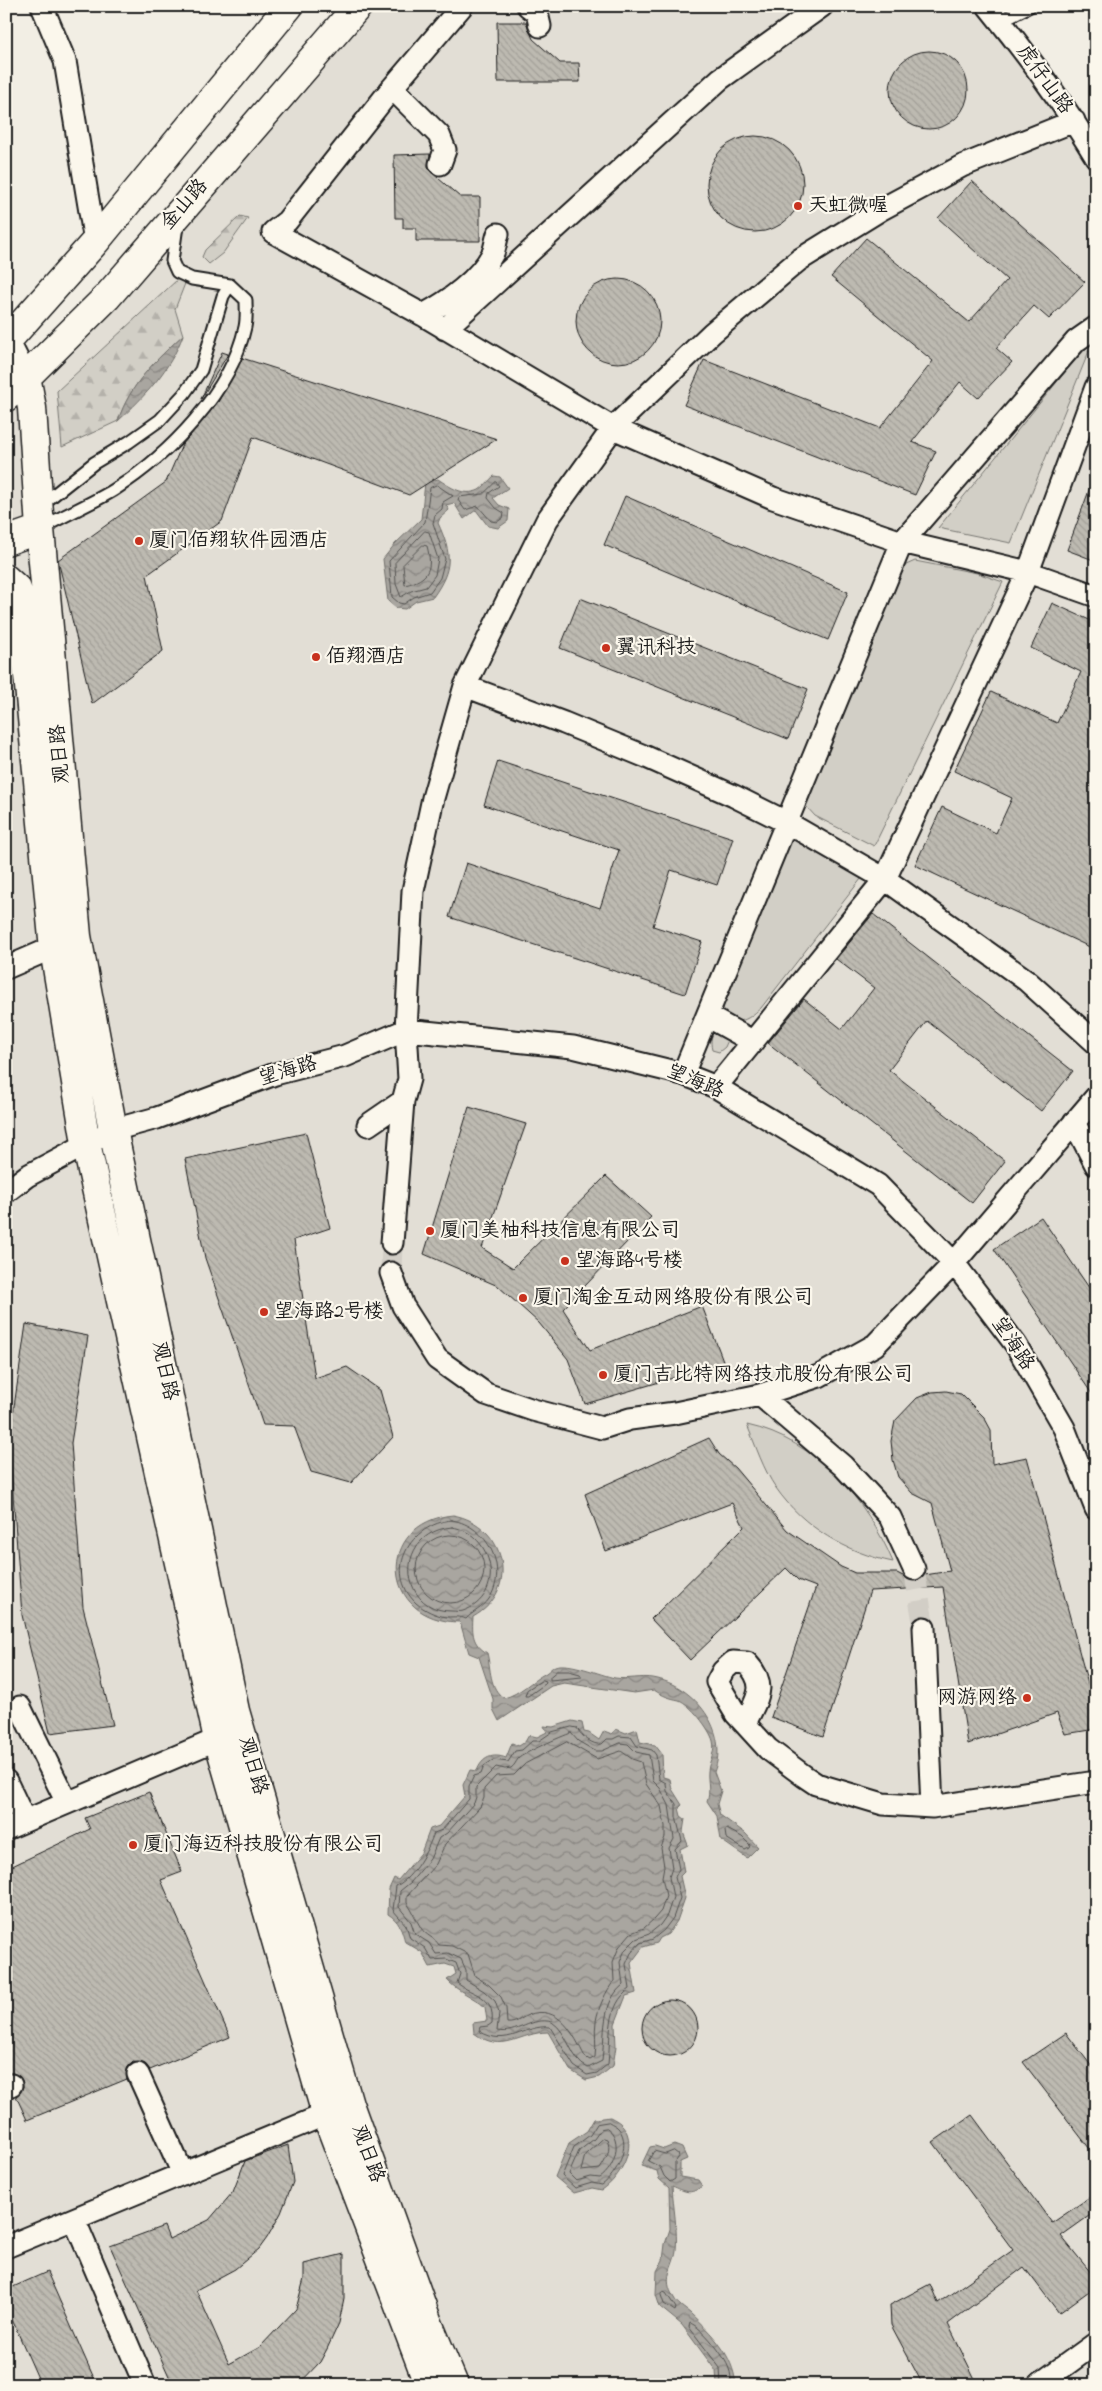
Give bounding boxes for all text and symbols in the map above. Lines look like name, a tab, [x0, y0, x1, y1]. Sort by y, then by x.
street label: 虎仔山路	[1009, 39, 1080, 122]
street label: 金山路	[154, 172, 216, 237]
place label: 天虹微喔	[808, 192, 888, 221]
marker: 天虹微喔	[792, 200, 804, 212]
place label: 厦门佰翔软件园酒店	[149, 527, 329, 556]
marker: 厦门佰翔软件园酒店	[133, 535, 145, 547]
place label: 翼讯科技	[616, 634, 696, 663]
marker: 翼讯科技	[600, 642, 612, 654]
place label: 佰翔酒店	[326, 643, 406, 672]
marker: 佰翔酒店	[310, 651, 322, 663]
street label: 观日路	[44, 722, 78, 785]
street label: 望海路	[255, 1049, 322, 1095]
street label: 望海路	[662, 1057, 729, 1107]
place label: 厦门美柚科技信息有限公司	[440, 1217, 680, 1246]
marker: 厦门美柚科技信息有限公司	[424, 1225, 436, 1237]
place label: 望海路4号楼	[575, 1247, 683, 1276]
marker: 望海路4号楼	[559, 1255, 571, 1267]
place label: 厦门淘金互动网络股份有限公司	[533, 1284, 813, 1313]
marker: 厦门淘金互动网络股份有限公司	[517, 1292, 529, 1304]
place label: 望海路2号楼	[274, 1298, 384, 1327]
marker: 望海路2号楼	[258, 1306, 270, 1318]
street label: 望海路	[983, 1311, 1041, 1378]
street label: 观日路	[144, 1339, 185, 1404]
place label: 厦门吉比特网络技术股份有限公司	[613, 1361, 913, 1390]
marker: 厦门吉比特网络技术股份有限公司	[597, 1369, 609, 1381]
place label: 网游网络	[937, 1684, 1017, 1713]
marker: 网游网络	[1021, 1692, 1033, 1704]
street label: 观日路	[230, 1733, 274, 1800]
place label: 厦门海迈科技股份有限公司	[143, 1831, 383, 1860]
marker: 厦门海迈科技股份有限公司	[127, 1839, 139, 1851]
street label: 观日路	[343, 2121, 391, 2188]

